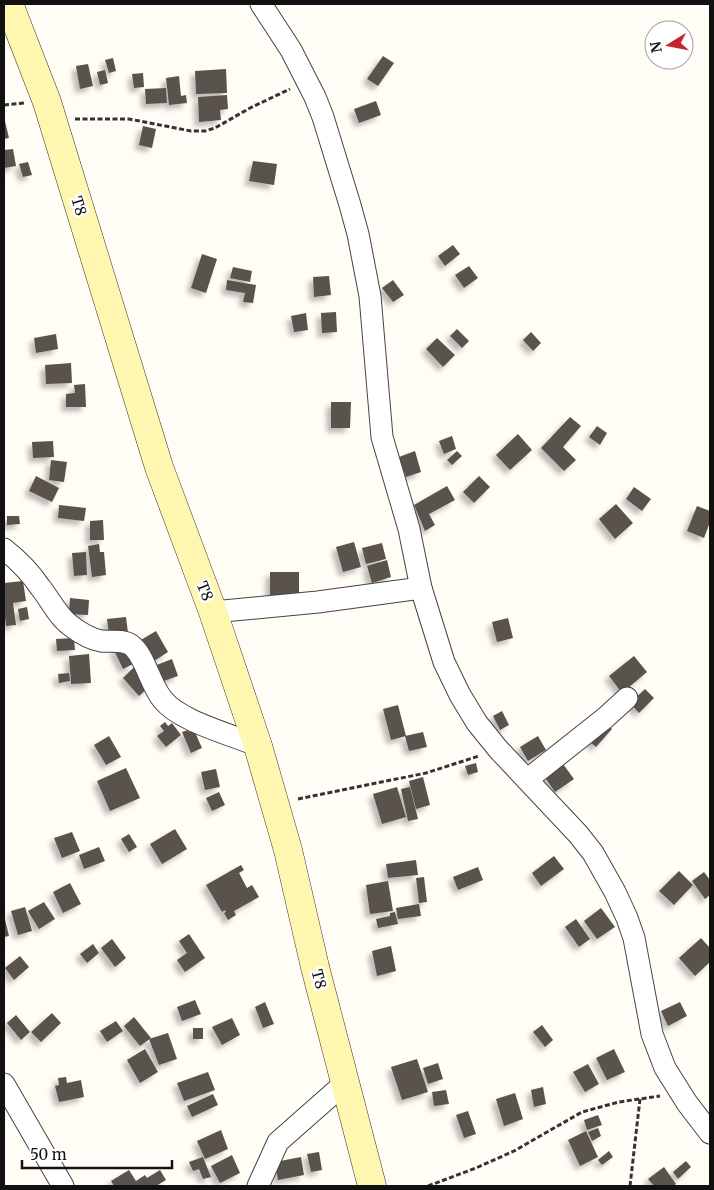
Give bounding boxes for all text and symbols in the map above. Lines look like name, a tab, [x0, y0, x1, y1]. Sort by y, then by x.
north arrow	[644, 20, 694, 70]
text: N	[646, 40, 666, 54]
street label: T8	[67, 194, 91, 218]
street label: T8	[193, 578, 217, 604]
street label: T8	[307, 967, 331, 991]
scale bar	[22, 1138, 172, 1170]
text: 50 m	[30, 1145, 67, 1164]

